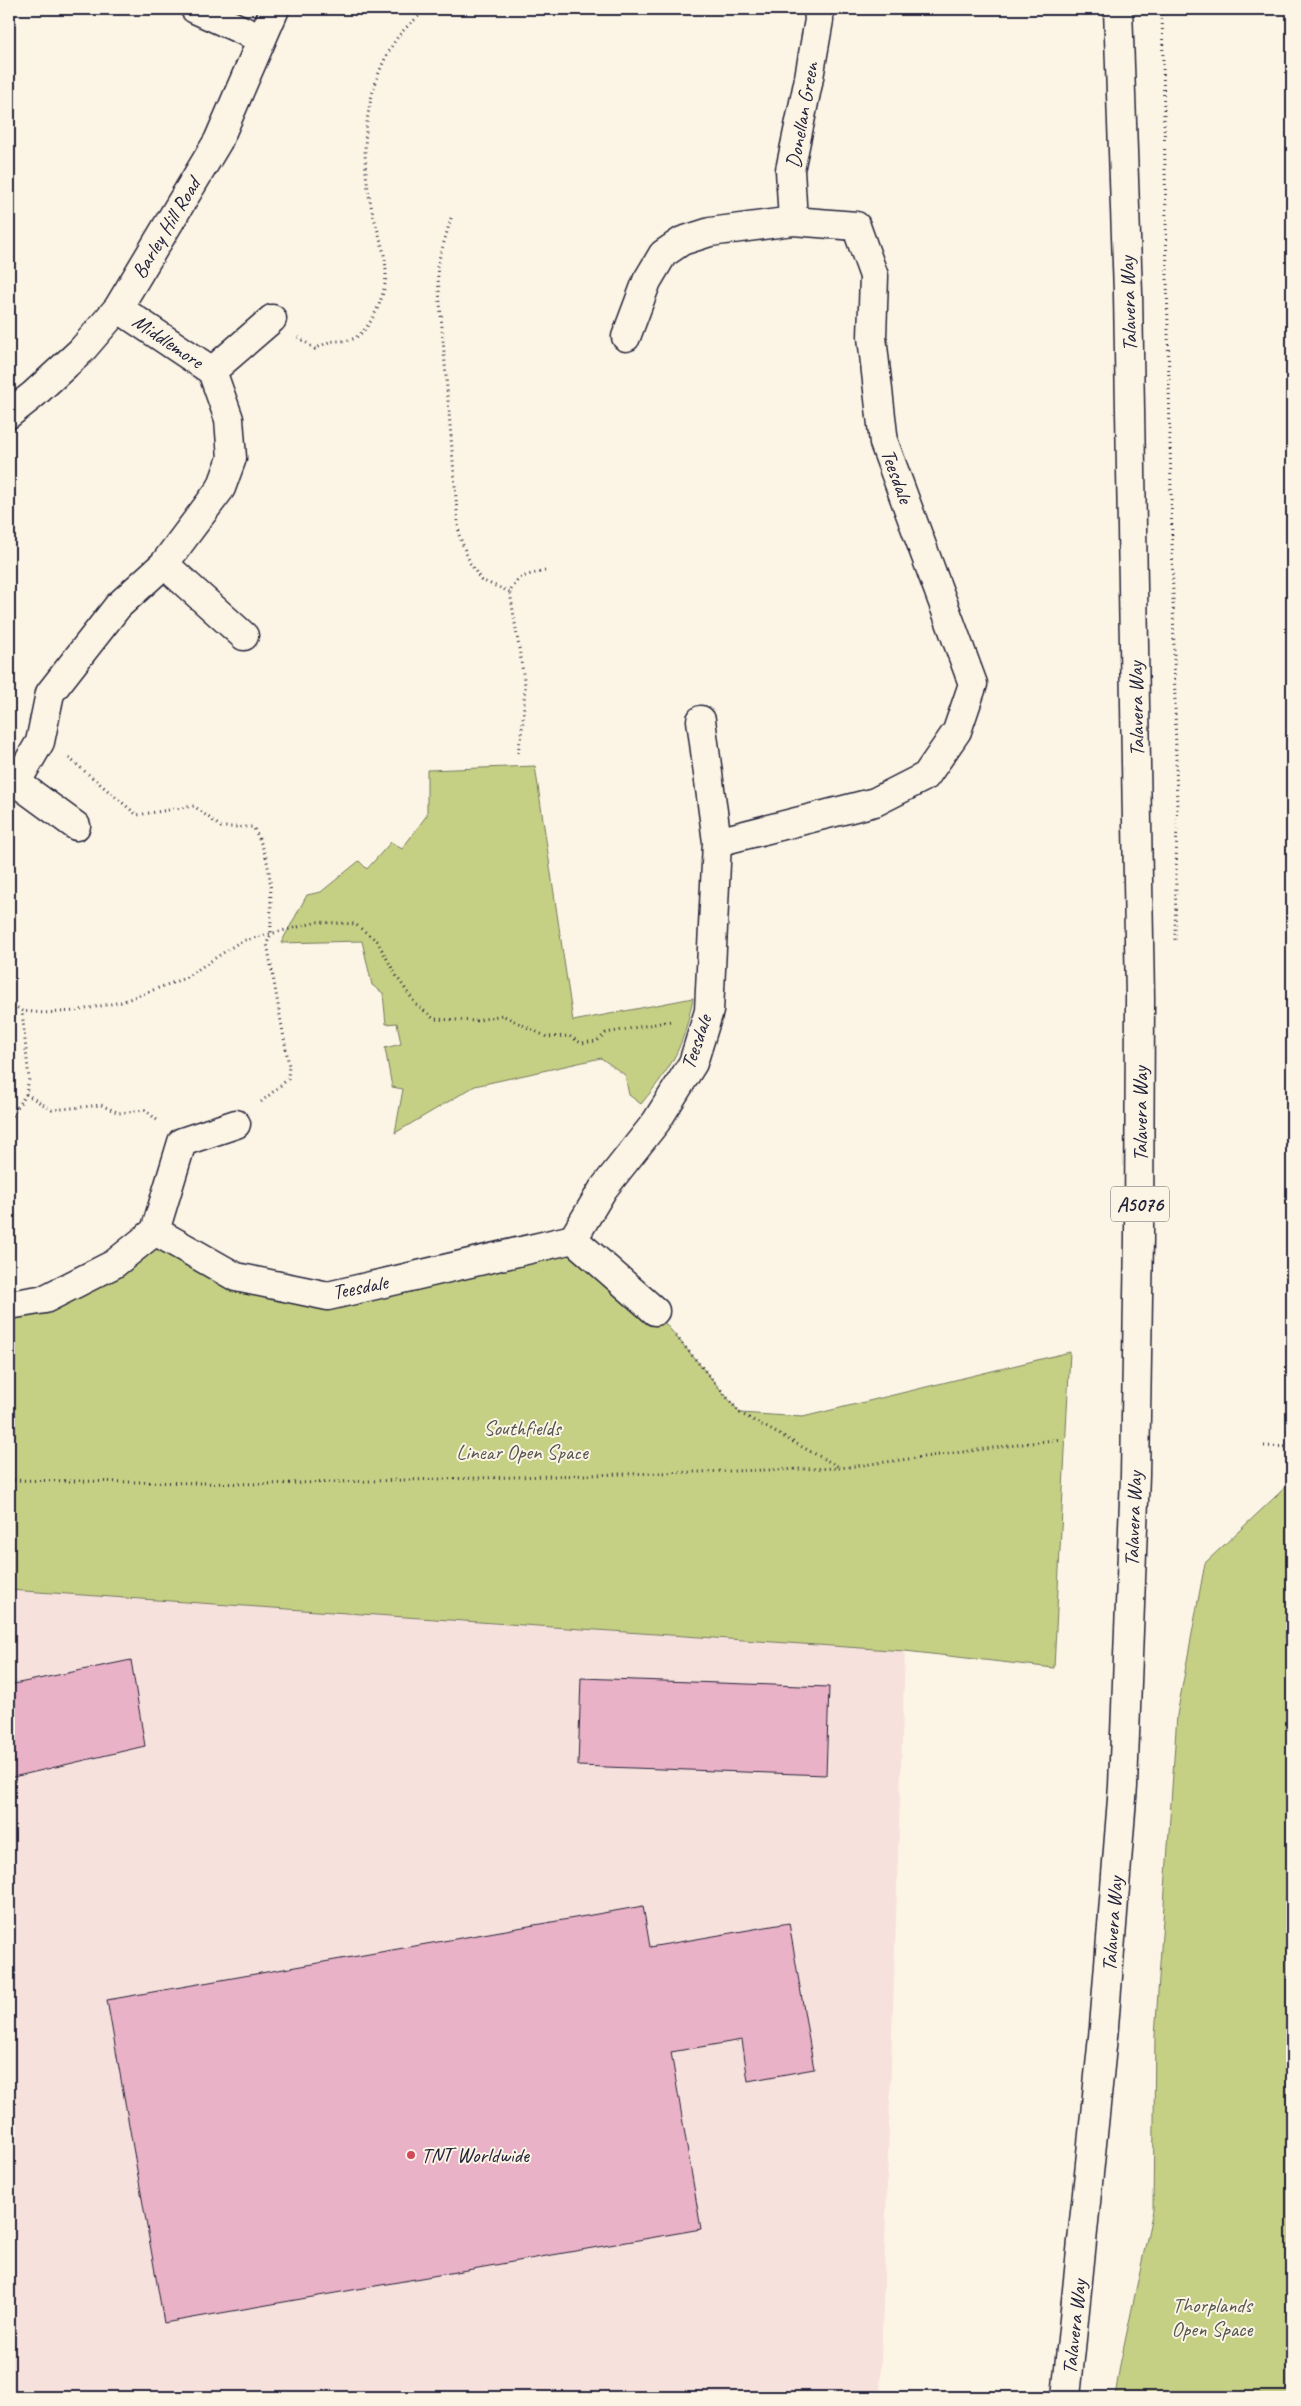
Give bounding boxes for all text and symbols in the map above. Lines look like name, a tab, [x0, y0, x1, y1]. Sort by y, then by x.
street label: Donellan Green	[780, 58, 824, 170]
street label: Barley Hill Road	[126, 171, 208, 283]
street label: Talavera Way	[1113, 254, 1143, 352]
street label: Middlemore	[128, 308, 210, 375]
street label: Teesdale	[875, 445, 919, 509]
street label: Talavera Way	[1122, 659, 1150, 757]
street label: Teesdale	[675, 1009, 718, 1073]
street label: Talavera Way	[1127, 1065, 1153, 1162]
road number: A5076	[1111, 1186, 1169, 1222]
street label: Teesdale	[330, 1269, 392, 1305]
park label: Southfields Linear Open Space	[456, 1415, 589, 1465]
street label: Talavera Way	[1118, 1469, 1148, 1567]
street label: Talavera Way	[1096, 1874, 1128, 1972]
place label: TNT Worldwide	[421, 2142, 530, 2168]
marker: TNT Worldwide	[405, 2149, 417, 2161]
street label: Talavera Way	[1056, 2276, 1092, 2376]
park label: Thorplands Open Space	[1172, 2292, 1254, 2342]

